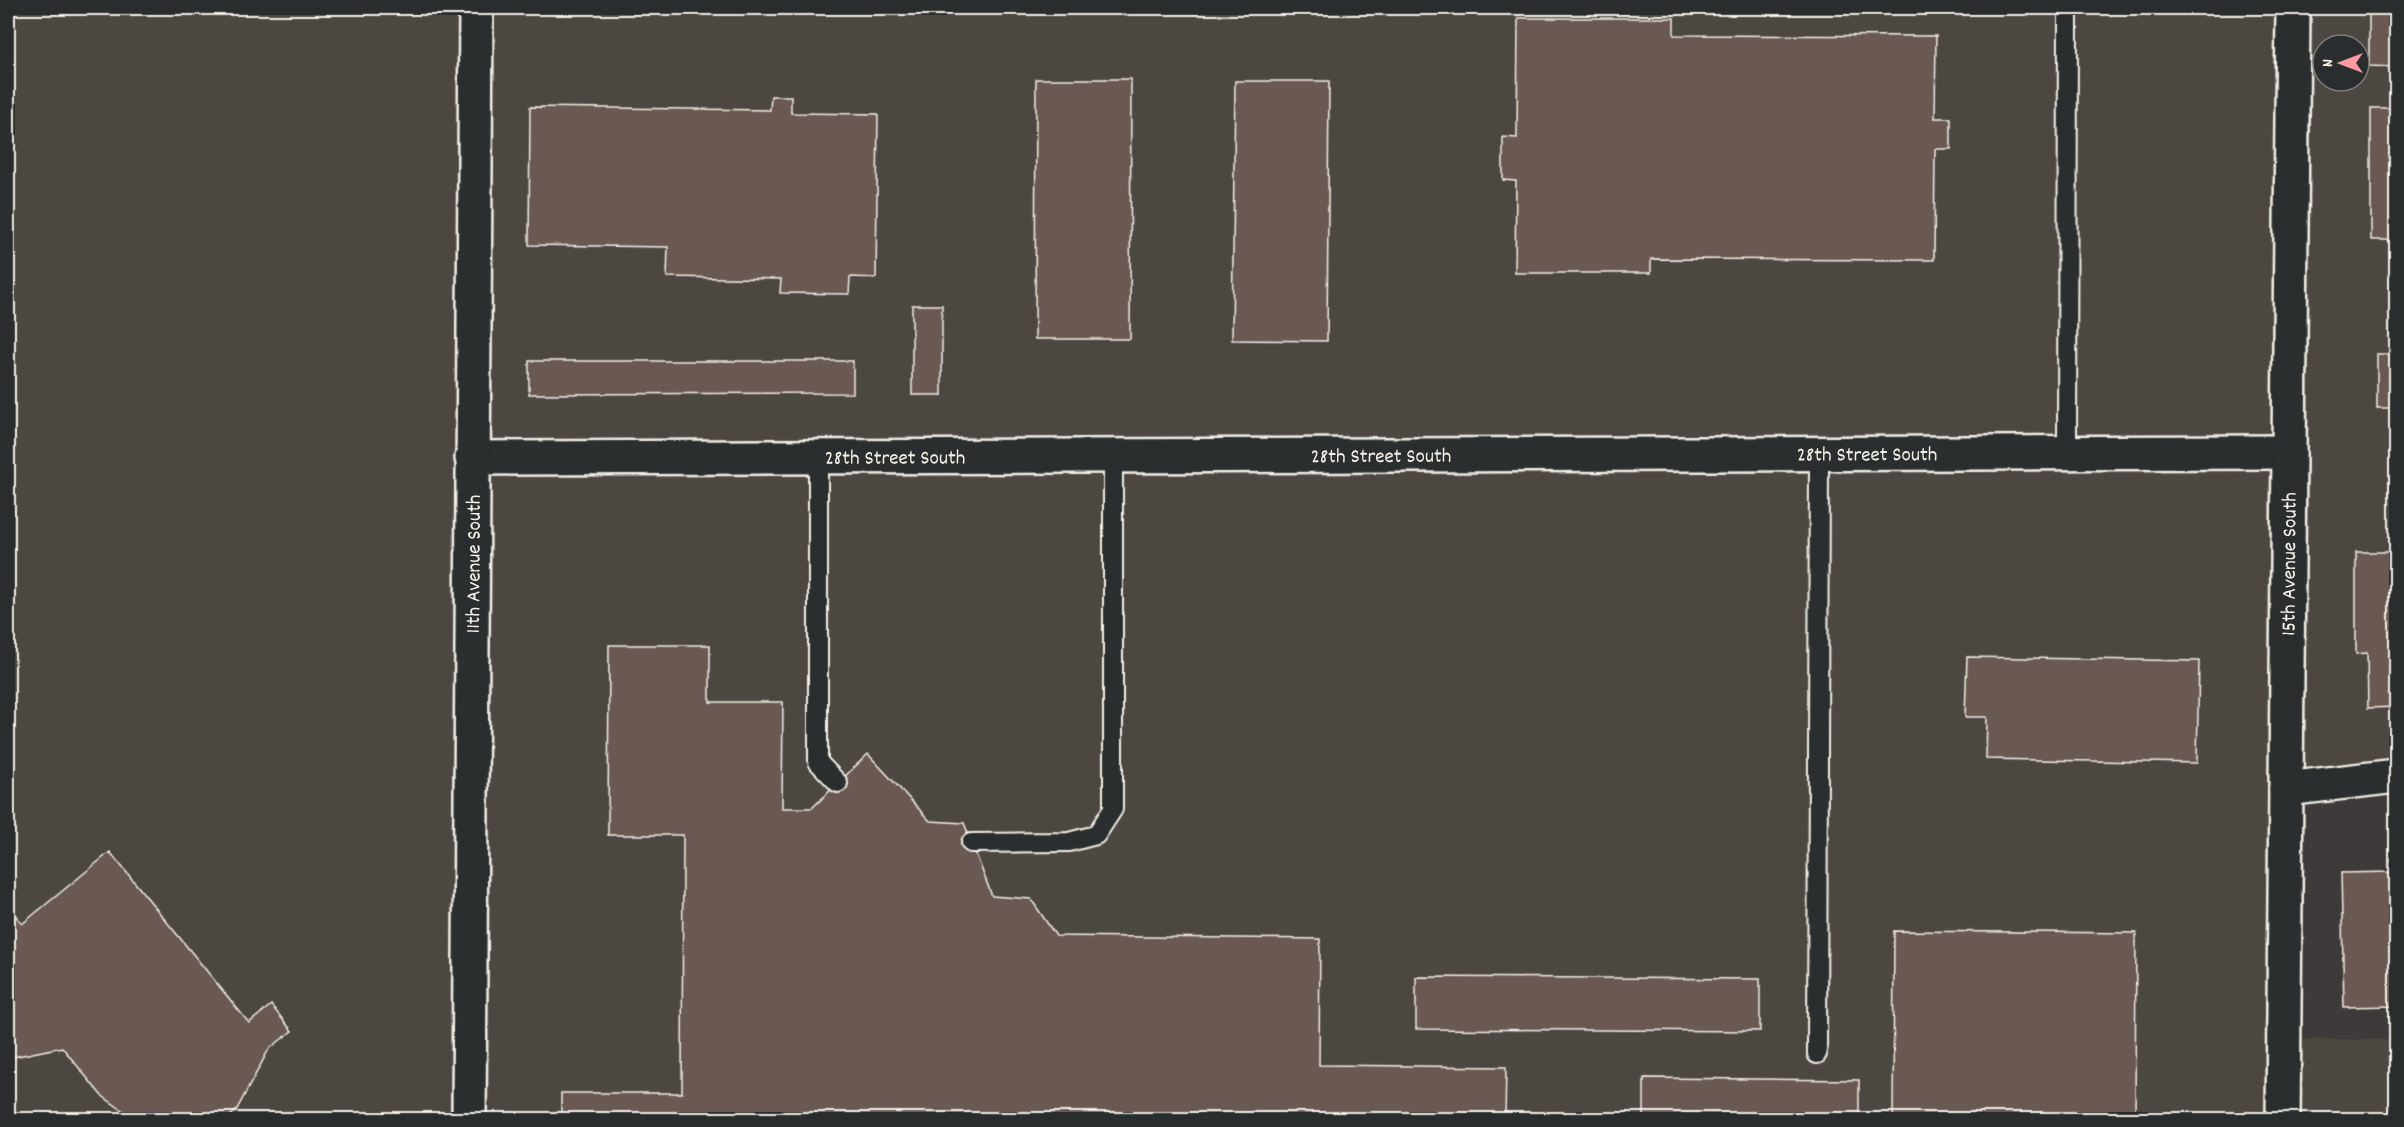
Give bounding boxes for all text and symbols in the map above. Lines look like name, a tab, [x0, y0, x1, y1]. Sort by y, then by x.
north arrow	[2311, 33, 2371, 93]
text: N	[2317, 59, 2340, 67]
street label: 28th Street South	[1797, 441, 1937, 472]
street label: 28th Street South	[1311, 443, 1451, 473]
street label: 28th Street South	[825, 444, 965, 475]
street label: 15th Avenue South	[2275, 492, 2307, 636]
street label: 11th Avenue South	[460, 495, 491, 634]

